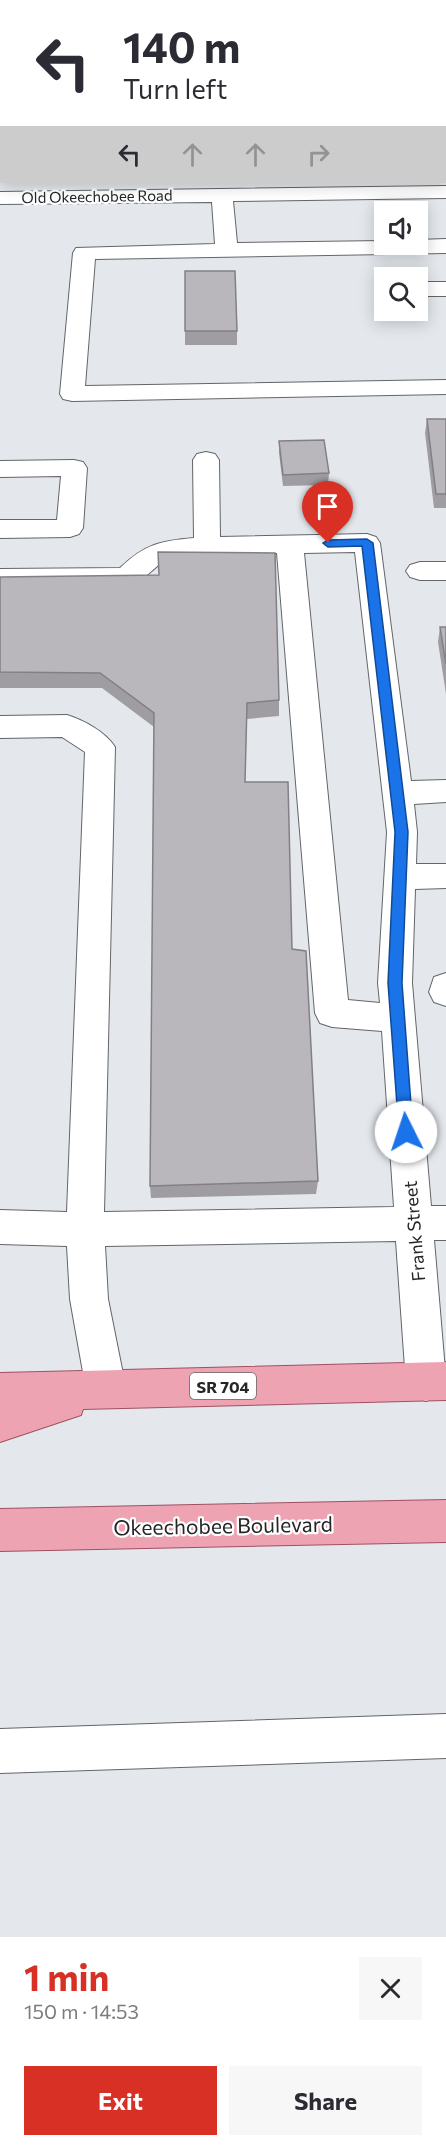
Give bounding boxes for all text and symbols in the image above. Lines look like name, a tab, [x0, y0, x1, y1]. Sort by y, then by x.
text: 140 m	[123, 20, 240, 72]
icon: left	[24, 24, 102, 102]
text: Turn left	[123, 72, 227, 105]
icon: left	[113, 138, 146, 171]
icon: ahead	[176, 138, 209, 171]
icon: ahead	[239, 138, 272, 171]
icon: right	[302, 138, 335, 171]
street label: Old Okeechobee Road	[21, 186, 173, 206]
map controls	[374, 201, 428, 321]
button: sound	[374, 201, 428, 255]
button: search	[374, 267, 428, 321]
pin	[302, 481, 353, 543]
icon: arrive	[311, 490, 344, 523]
position arrow	[374, 1100, 438, 1164]
street label: Frank Street	[399, 1180, 429, 1282]
road number: SR 704	[190, 1373, 256, 1399]
street label: Okeechobee Boulevard	[113, 1511, 333, 1539]
text: 1 min	[24, 1954, 109, 1998]
button: close	[359, 1957, 422, 2020]
text: 150 m · 14:53	[24, 1999, 139, 2023]
button: Exit	[24, 2066, 217, 2135]
button: Share	[229, 2066, 422, 2135]

